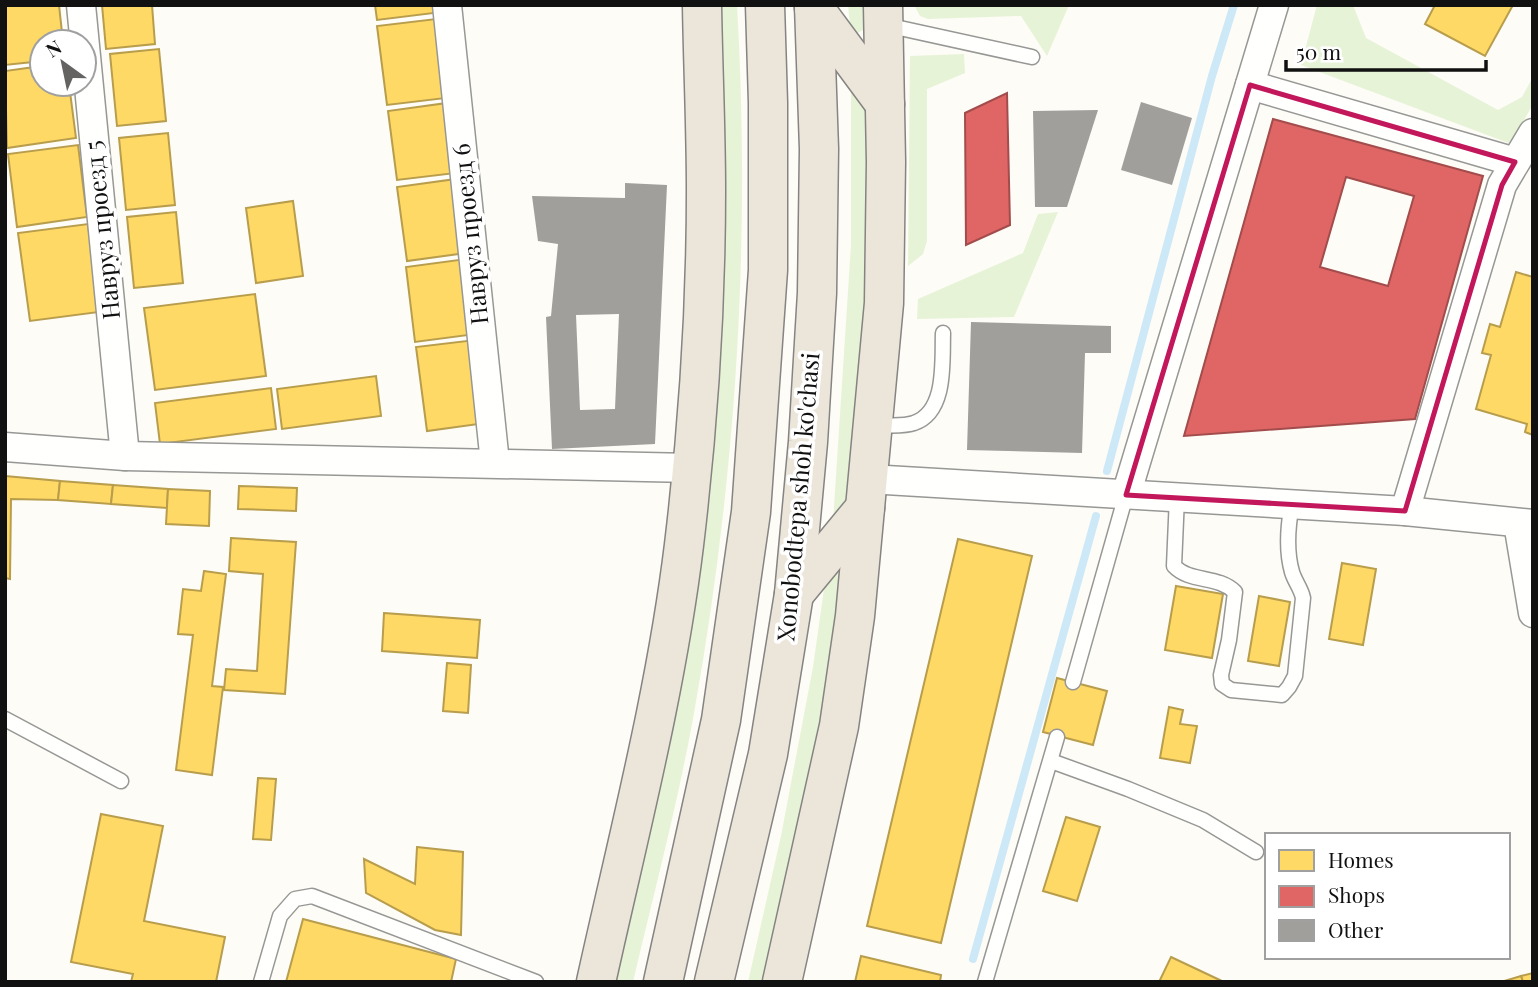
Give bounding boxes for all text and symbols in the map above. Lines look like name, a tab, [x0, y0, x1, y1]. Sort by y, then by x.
north arrow	[28, 28, 98, 98]
scale bar	[1286, 28, 1486, 72]
text: N	[40, 33, 66, 63]
text: 50 m	[1296, 37, 1342, 65]
street label: Навруз проезд 5	[76, 139, 126, 321]
street label: Навруз проезд 6	[444, 142, 494, 326]
street label: Xonobodtepa shoh ko'chasi	[768, 351, 826, 643]
legend	[1265, 833, 1510, 959]
text: Homes	[1328, 845, 1394, 873]
text: Shops	[1328, 880, 1385, 908]
text: Other	[1328, 915, 1384, 943]

